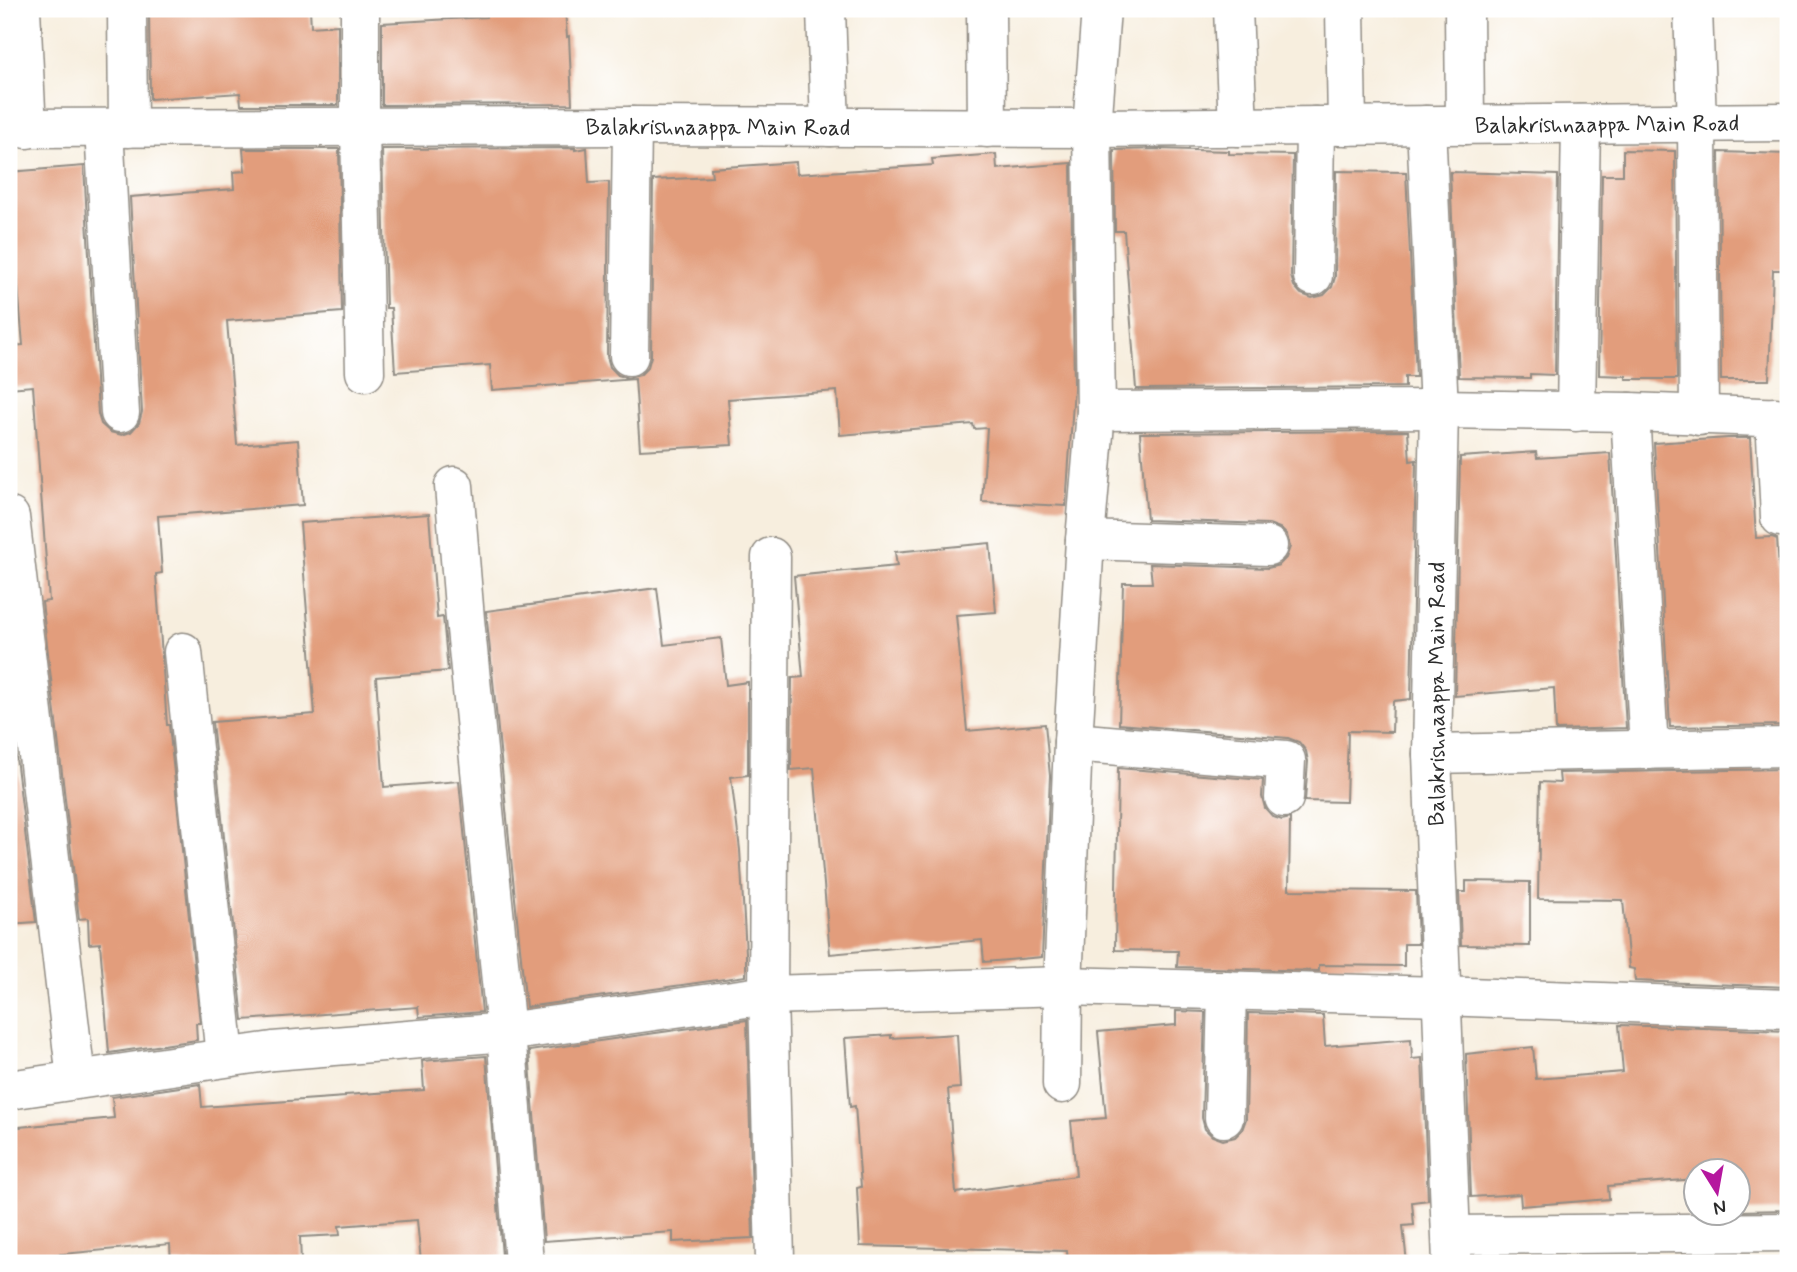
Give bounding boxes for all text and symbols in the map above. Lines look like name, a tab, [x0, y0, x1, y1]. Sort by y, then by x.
street label: Balakrishnaappa Main Road	[1474, 109, 1740, 142]
street label: Balakrishnaappa Main Road	[586, 113, 850, 144]
street label: Balakrishnaappa Main Road	[1423, 562, 1453, 826]
north arrow	[1682, 1156, 1752, 1226]
text: N	[1711, 1194, 1729, 1221]

